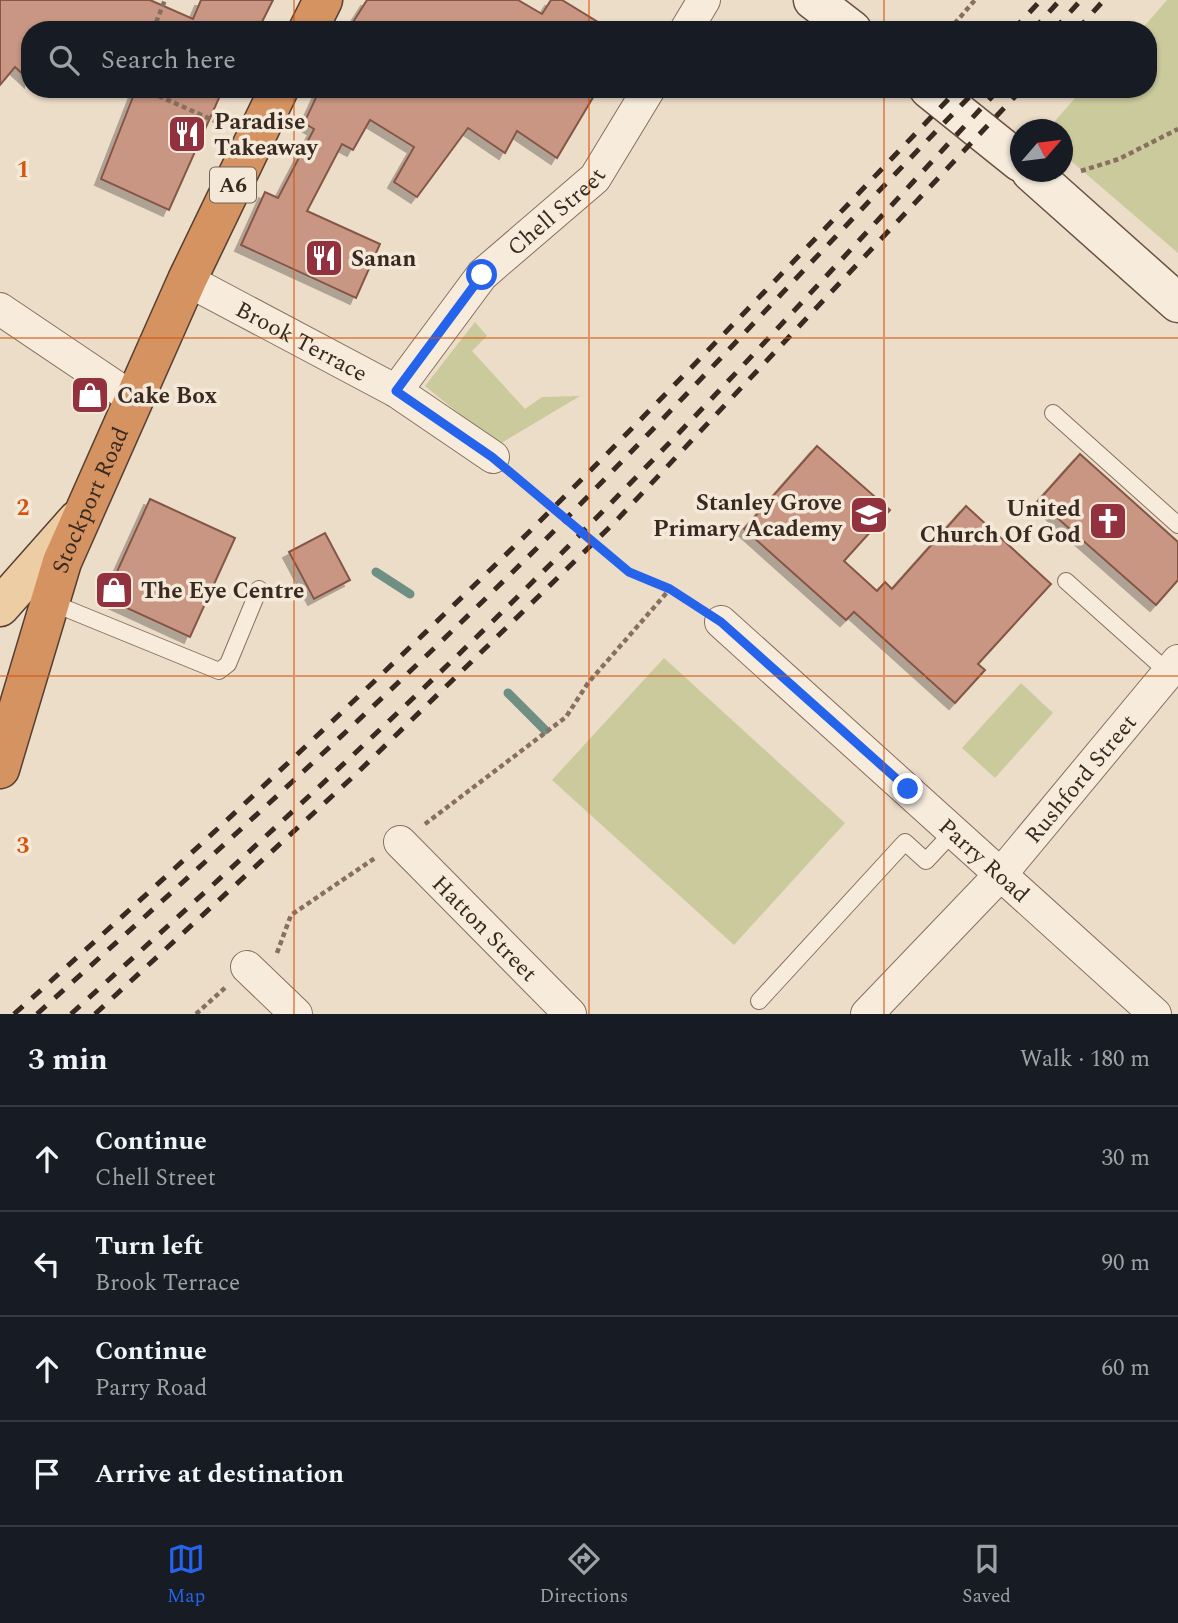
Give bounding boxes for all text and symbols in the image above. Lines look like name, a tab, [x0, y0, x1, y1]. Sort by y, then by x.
search box	[21, 21, 1157, 98]
text: Search here	[101, 40, 236, 80]
icon: search	[45, 41, 83, 79]
place label: Paradise Takeaway	[214, 105, 319, 166]
restaurant icon: Paradise Takeaway	[166, 113, 208, 155]
north arrow	[1010, 119, 1073, 182]
text: 1	[17, 153, 29, 188]
street label: Chell Street	[500, 162, 616, 265]
road number: A6	[210, 168, 256, 202]
restaurant icon: Sanan	[303, 237, 345, 279]
place label: Sanan	[351, 242, 416, 277]
route start	[466, 259, 497, 290]
street label: Brook Terrace	[229, 293, 373, 392]
shop icon: Cake Box	[69, 374, 111, 416]
place label: Cake Box	[117, 379, 218, 414]
street label: Stockport Road	[44, 421, 139, 578]
place label: Stanley Grove Primary Academy	[653, 486, 843, 547]
text: 2	[17, 491, 30, 526]
place label: United Church Of God	[920, 492, 1081, 553]
school or university icon: Stanley Grove Primary Academy	[848, 494, 890, 536]
church icon: United Church Of God	[1087, 500, 1129, 542]
shop icon: The Eye Centre	[93, 569, 135, 611]
place label: The Eye Centre	[141, 574, 305, 609]
street label: Rushford Street	[1017, 707, 1146, 852]
route end	[892, 773, 923, 804]
street label: Parry Road	[930, 810, 1037, 912]
text: 3	[17, 829, 30, 864]
street label: Hatton Street	[423, 868, 545, 991]
text: 3 min	[28, 1037, 108, 1083]
text: Walk · 180 m	[1020, 1042, 1150, 1077]
text: Continue	[95, 1121, 207, 1161]
icon: ahead	[28, 1140, 66, 1178]
text: 30 m	[1101, 1141, 1150, 1176]
text: Chell Street	[95, 1161, 216, 1196]
text: Turn left	[95, 1226, 203, 1266]
icon: left	[28, 1245, 66, 1283]
text: 90 m	[1101, 1246, 1150, 1281]
text: Brook Terrace	[95, 1266, 240, 1301]
text: Continue	[95, 1331, 207, 1371]
icon: ahead	[28, 1350, 66, 1388]
text: 60 m	[1101, 1351, 1150, 1386]
text: Parry Road	[95, 1371, 207, 1406]
text: Arrive at destination	[95, 1454, 344, 1494]
icon: arrive	[28, 1455, 66, 1493]
tab: Map	[167, 1540, 205, 1611]
tab: Directions	[539, 1540, 628, 1611]
tab: Saved	[962, 1540, 1011, 1611]

